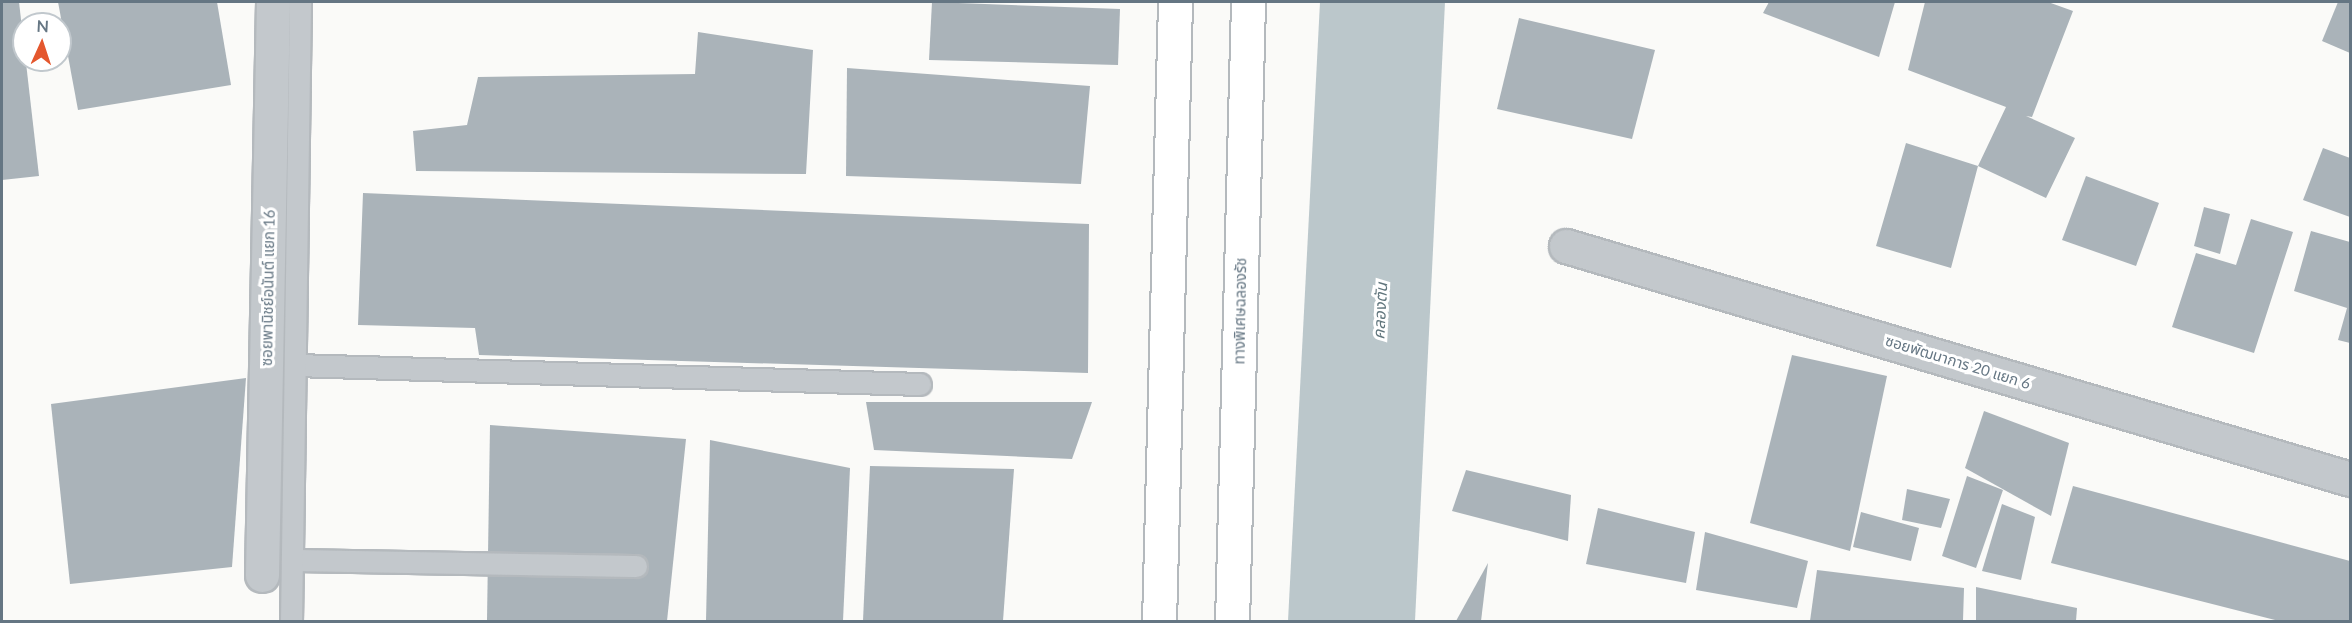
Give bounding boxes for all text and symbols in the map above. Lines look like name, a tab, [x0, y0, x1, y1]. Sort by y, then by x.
north arrow	[12, 12, 72, 72]
text: N	[36, 16, 50, 35]
street label: ซอยพานิชย์อนันต์ แยก 16	[258, 210, 278, 366]
street label: ทางพิเศษฉลองรัช	[1230, 257, 1250, 365]
water label: คลองตัน	[1369, 282, 1391, 340]
street label: ซอยพัฒนาการ 20 แยก 6	[1883, 331, 2033, 393]

